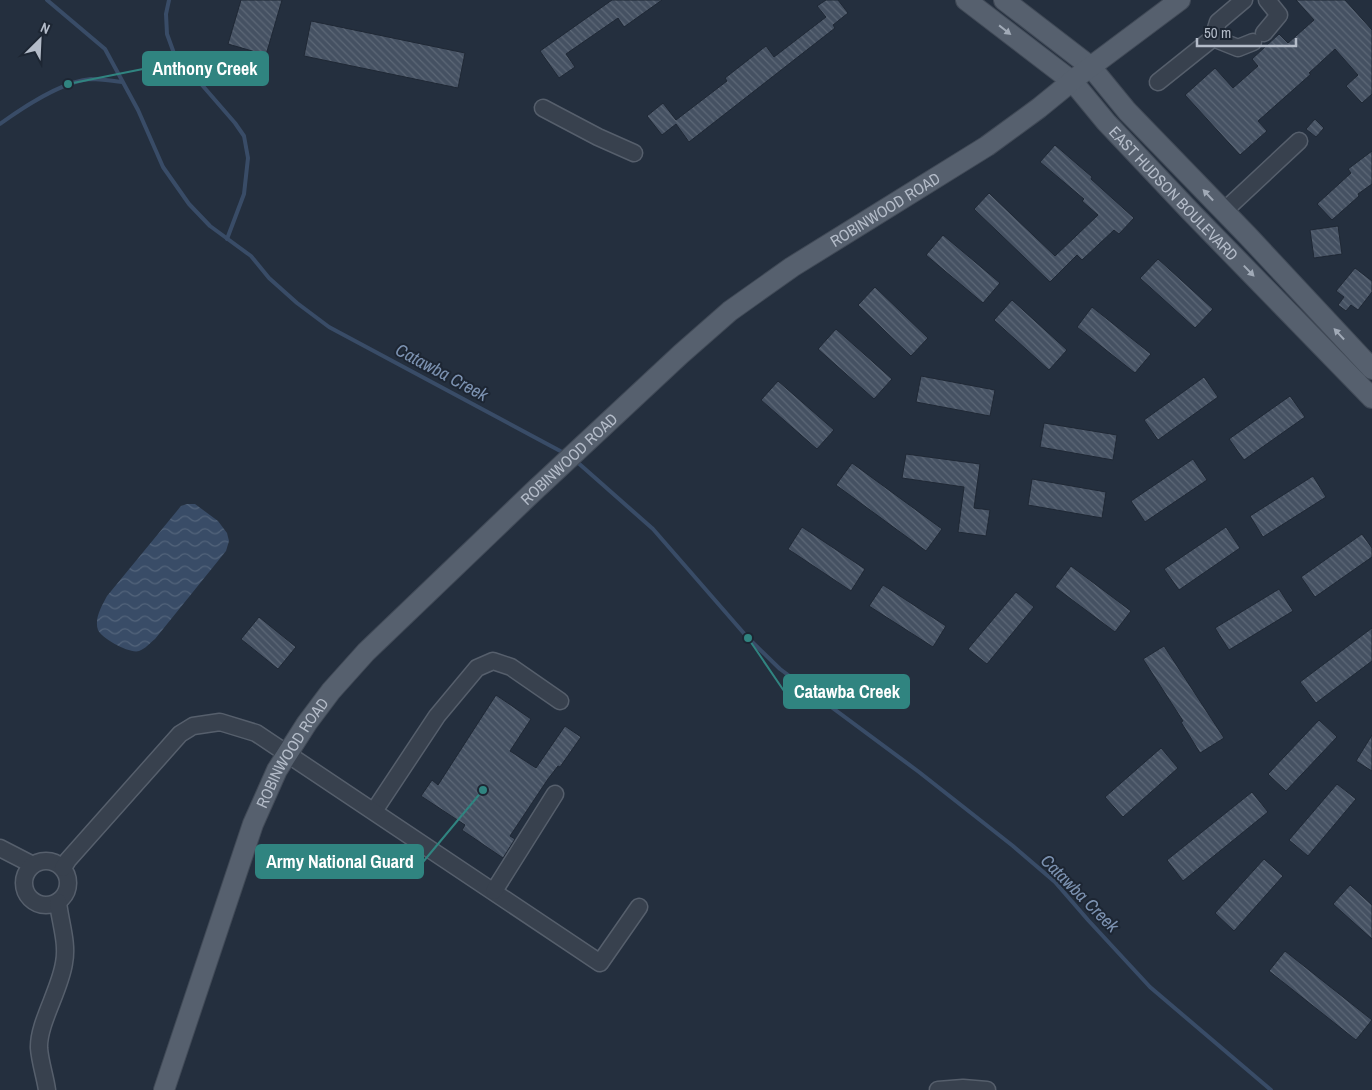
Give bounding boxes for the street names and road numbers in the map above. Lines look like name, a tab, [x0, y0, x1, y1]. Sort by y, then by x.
street label: EAST HUDSON BOULEVARD	[1104, 121, 1243, 265]
street label: ROBINWOOD ROAD	[826, 167, 944, 252]
street label: ROBINWOOD ROAD	[515, 408, 622, 509]
street label: ROBINWOOD ROAD	[251, 693, 333, 811]

